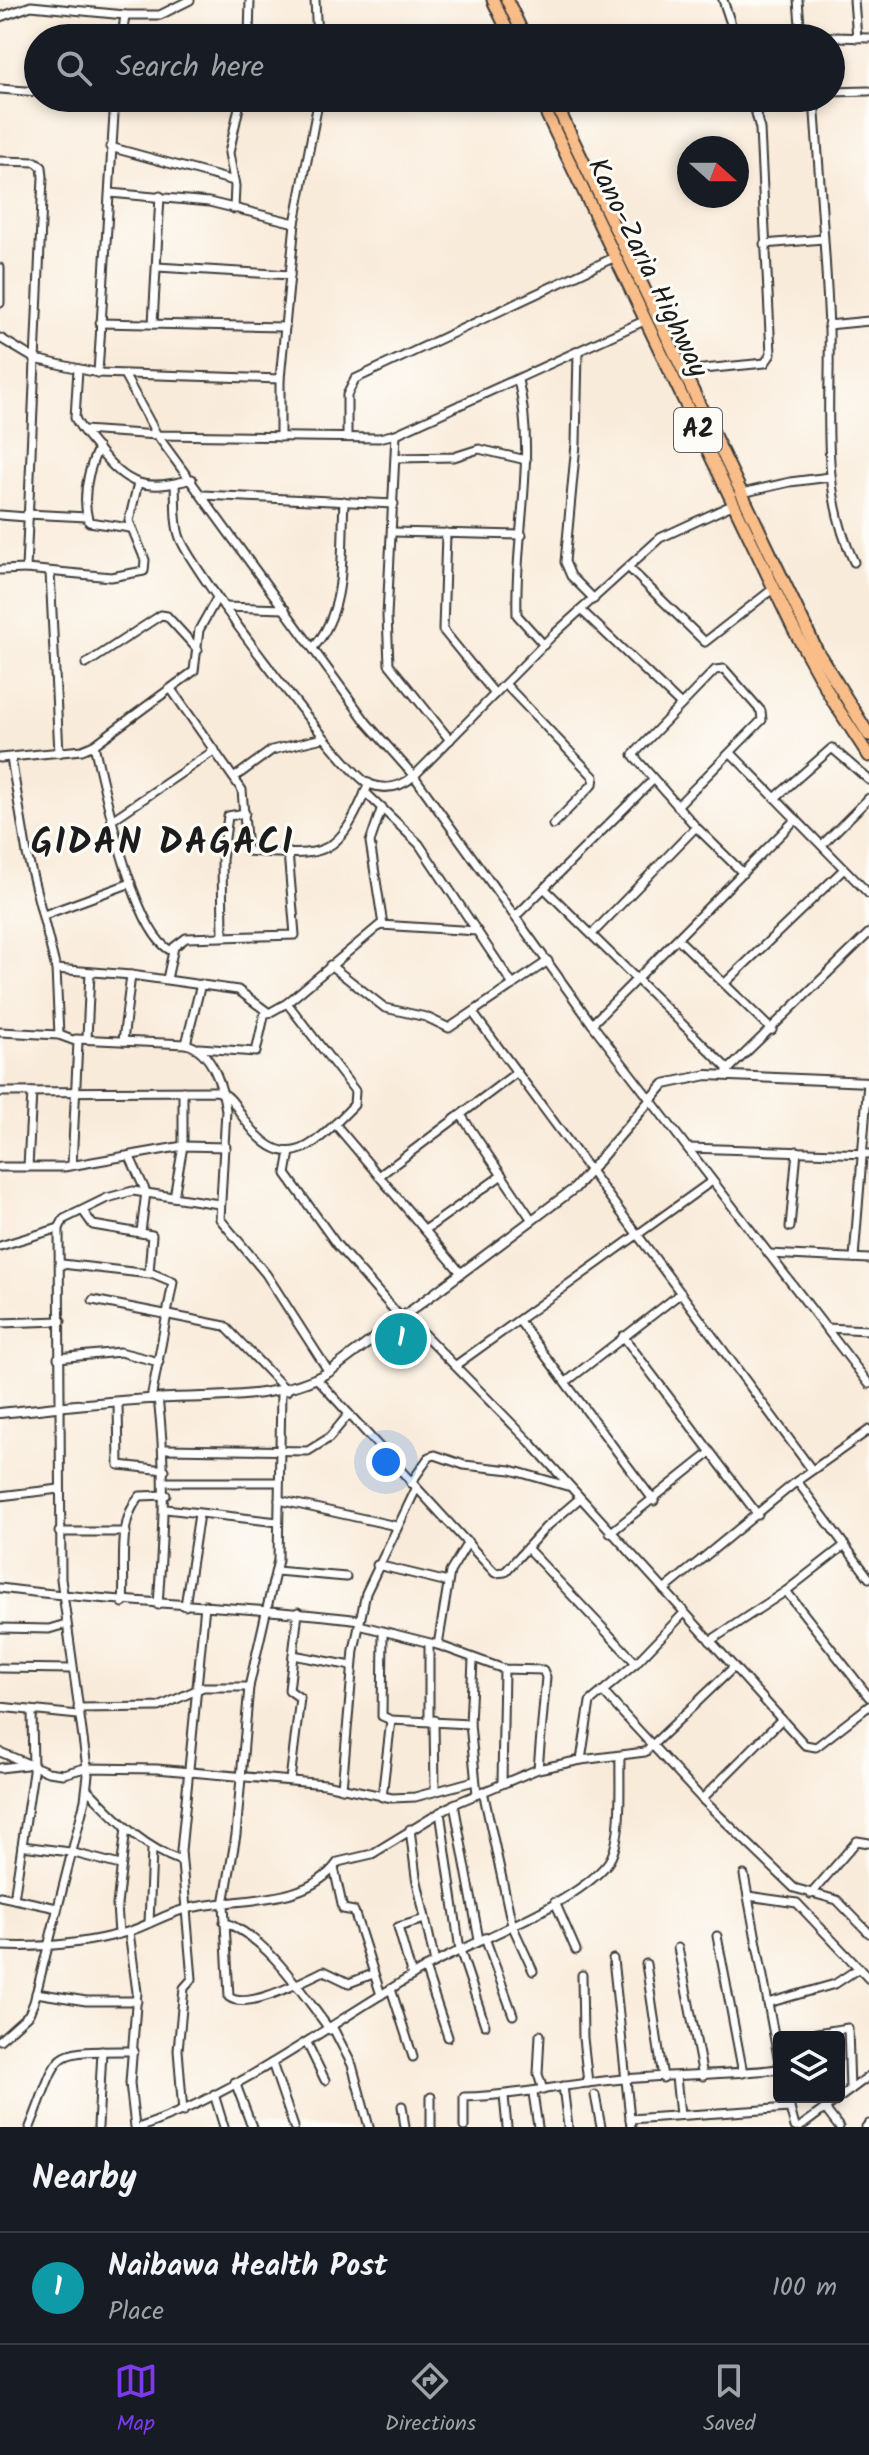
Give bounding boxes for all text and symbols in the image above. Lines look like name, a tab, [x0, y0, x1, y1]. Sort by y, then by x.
search box	[24, 24, 845, 112]
text: Search here	[116, 44, 264, 92]
icon: search	[52, 46, 96, 90]
north arrow	[677, 136, 749, 208]
street label: Kano-Zaria Highway	[574, 150, 720, 386]
road number: A2	[674, 408, 722, 452]
district label: GIDAN DAGACI	[31, 815, 295, 872]
pin: 1	[375, 1309, 427, 1369]
your location	[366, 1442, 406, 1482]
map controls	[773, 2031, 845, 2103]
button: layers	[773, 2031, 845, 2103]
text: Nearby	[32, 2152, 137, 2206]
text: Naibawa Health Post	[108, 2243, 388, 2291]
text: 1	[54, 2267, 62, 2309]
text: 100 m	[772, 2267, 837, 2309]
text: Place	[108, 2291, 164, 2333]
tab: Map	[114, 2359, 158, 2442]
tab: Directions	[385, 2359, 476, 2442]
tab: Saved	[703, 2359, 755, 2442]

